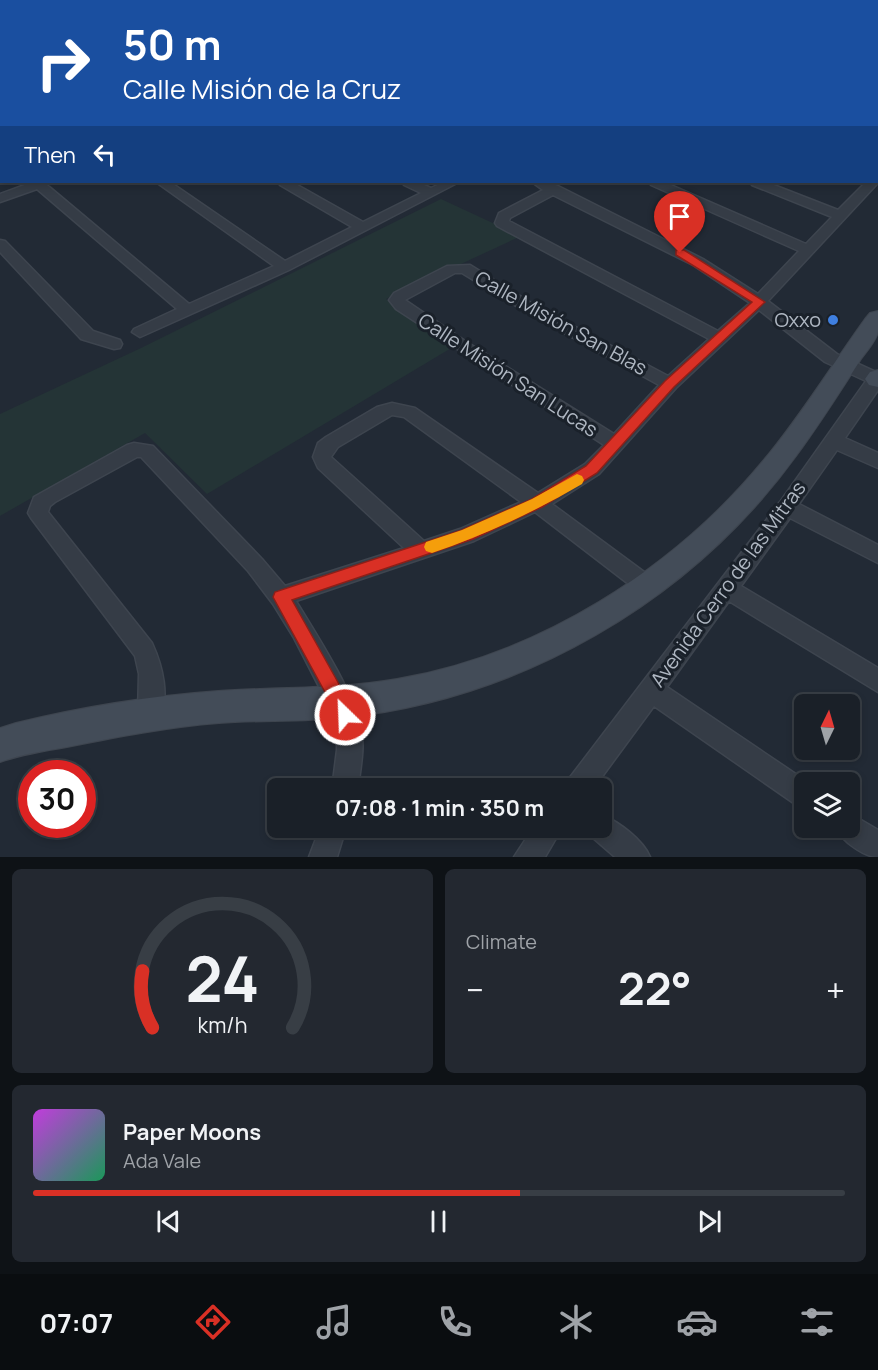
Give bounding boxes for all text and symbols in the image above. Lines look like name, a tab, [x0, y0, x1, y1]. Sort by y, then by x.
text: 50 m	[123, 15, 221, 73]
icon: right	[24, 24, 102, 102]
text: Calle Misión de la Cruz	[123, 70, 401, 107]
icon: left	[88, 138, 121, 171]
text: Then	[24, 140, 76, 170]
pin	[654, 191, 705, 253]
icon: arrive	[663, 200, 696, 233]
street label: Calle Misión San Blas	[470, 264, 652, 381]
street label: Calle Misión San Lucas	[413, 306, 603, 443]
place label: Oxxo	[774, 306, 821, 333]
marker: Oxxo	[826, 313, 840, 327]
street label: Avenida Cerro de las Mitras	[644, 475, 811, 692]
position arrow	[313, 683, 377, 747]
north arrow	[794, 694, 860, 760]
map controls	[794, 694, 860, 838]
speed limit sign: 30	[18, 760, 96, 838]
button: layers	[794, 772, 860, 838]
text: 07:08 · 1 min · 350 m	[335, 793, 544, 823]
text: Climate	[466, 928, 537, 955]
text: 24	[186, 935, 259, 1021]
text: 22°	[618, 957, 692, 1019]
text: −	[466, 967, 484, 1012]
text: +	[826, 967, 845, 1012]
text: km/h	[198, 1010, 247, 1039]
text: Paper Moons	[123, 1117, 261, 1147]
text: Ada Vale	[123, 1147, 201, 1174]
icon: previous	[152, 1205, 185, 1238]
icon: pause	[422, 1205, 455, 1238]
icon: next	[693, 1205, 726, 1238]
icon: directions	[192, 1301, 234, 1343]
icon: music	[313, 1301, 355, 1343]
icon: phone	[434, 1301, 476, 1343]
icon: climate	[555, 1301, 597, 1343]
icon: car	[676, 1301, 718, 1343]
icon: filters	[796, 1301, 838, 1343]
text: 07:07	[39, 1304, 113, 1341]

